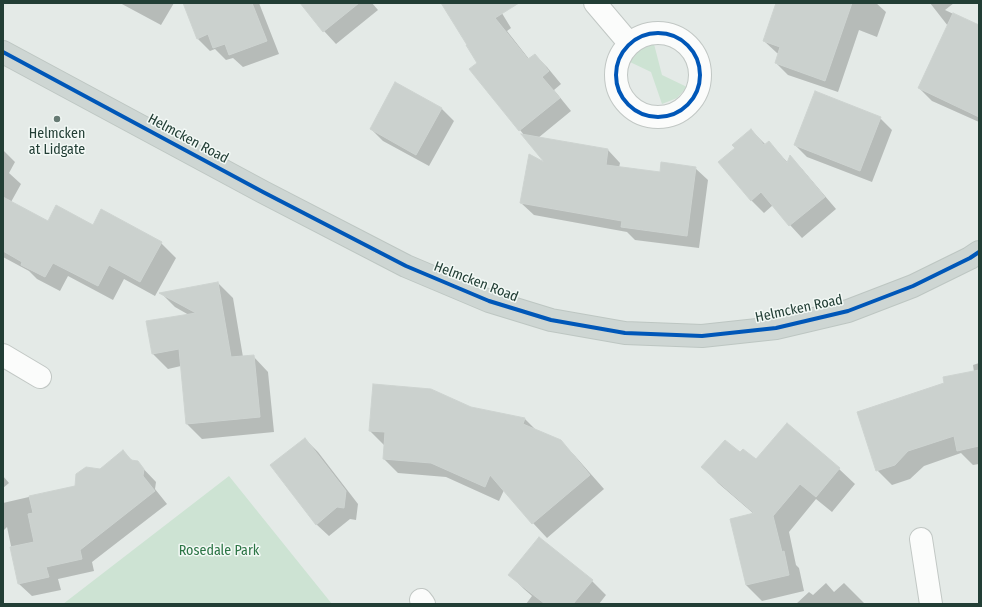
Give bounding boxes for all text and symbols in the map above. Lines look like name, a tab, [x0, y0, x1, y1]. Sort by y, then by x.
street label: Helmcken Road	[145, 111, 231, 167]
marker: Helmcken at Lidgate	[52, 114, 62, 124]
place label: Helmcken at Lidgate	[29, 126, 85, 158]
street label: Helmcken Road	[432, 258, 520, 306]
street label: Helmcken Road	[754, 292, 844, 326]
park label: Rosedale Park	[179, 543, 259, 559]

